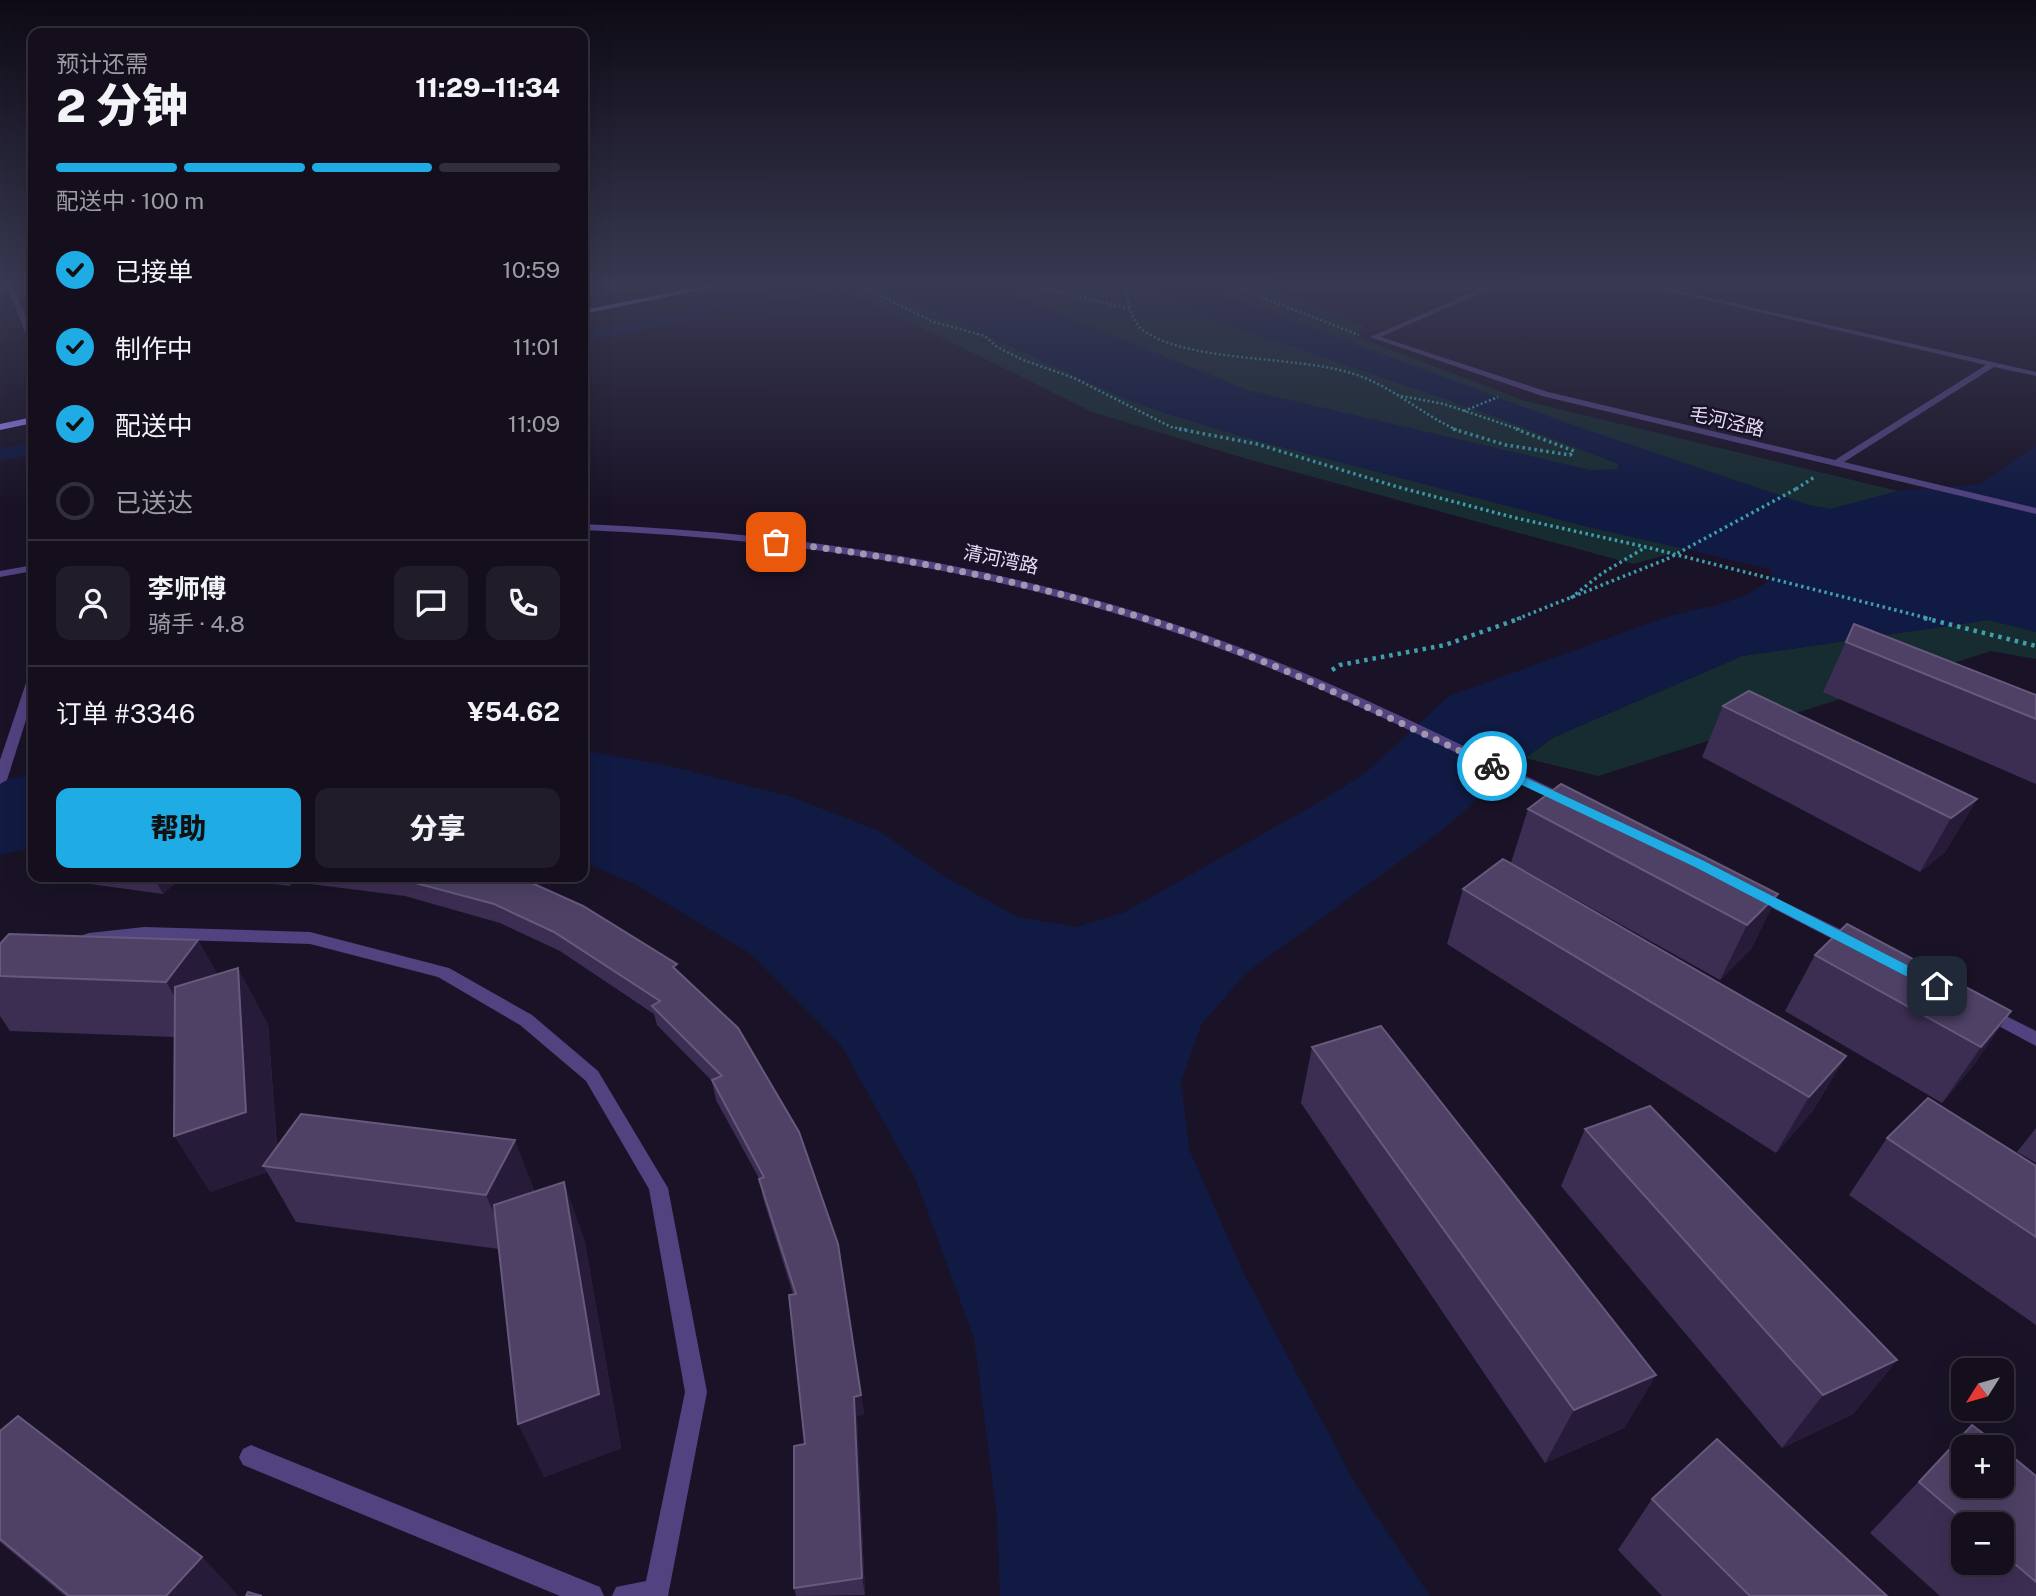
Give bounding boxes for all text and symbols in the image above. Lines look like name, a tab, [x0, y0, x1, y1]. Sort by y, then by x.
text: 预计还需	[56, 50, 148, 77]
text: 11:29–11:34	[415, 72, 560, 103]
text: 2 分钟	[56, 78, 188, 132]
text: 配送中 · 100 m	[56, 187, 204, 214]
icon: check	[56, 251, 94, 289]
text: 已接单	[115, 256, 193, 287]
text: 10:59	[502, 256, 560, 283]
icon: check	[56, 328, 94, 366]
text: 制作中	[115, 333, 193, 364]
text: 11:01	[513, 333, 560, 360]
street label: 毛河泾路	[1687, 402, 1767, 440]
icon: check	[56, 405, 94, 443]
text: 配送中	[115, 410, 193, 441]
text: 11:09	[508, 410, 560, 437]
text: 已送达	[115, 487, 193, 518]
pin	[746, 512, 806, 572]
icon: bag	[757, 523, 795, 561]
street label: 清河湾路	[962, 540, 1040, 578]
button: person	[56, 566, 130, 640]
button: chat	[394, 566, 468, 640]
button: phone	[486, 566, 560, 640]
text: 李师傅	[148, 573, 226, 604]
text: 骑手 · 4.8	[148, 610, 245, 637]
text: ¥54.62	[468, 696, 560, 727]
text: 订单 #3346	[56, 698, 195, 729]
courier	[1457, 731, 1527, 801]
icon: bike	[1473, 747, 1511, 785]
button: 帮助	[56, 788, 301, 868]
button: 分享	[315, 788, 560, 868]
pin	[1907, 956, 1967, 1016]
icon: home	[1918, 967, 1956, 1005]
north arrow	[1951, 1358, 2014, 1421]
map controls	[1951, 1358, 2014, 1575]
button: +	[1951, 1435, 2014, 1498]
button: −	[1951, 1512, 2014, 1575]

